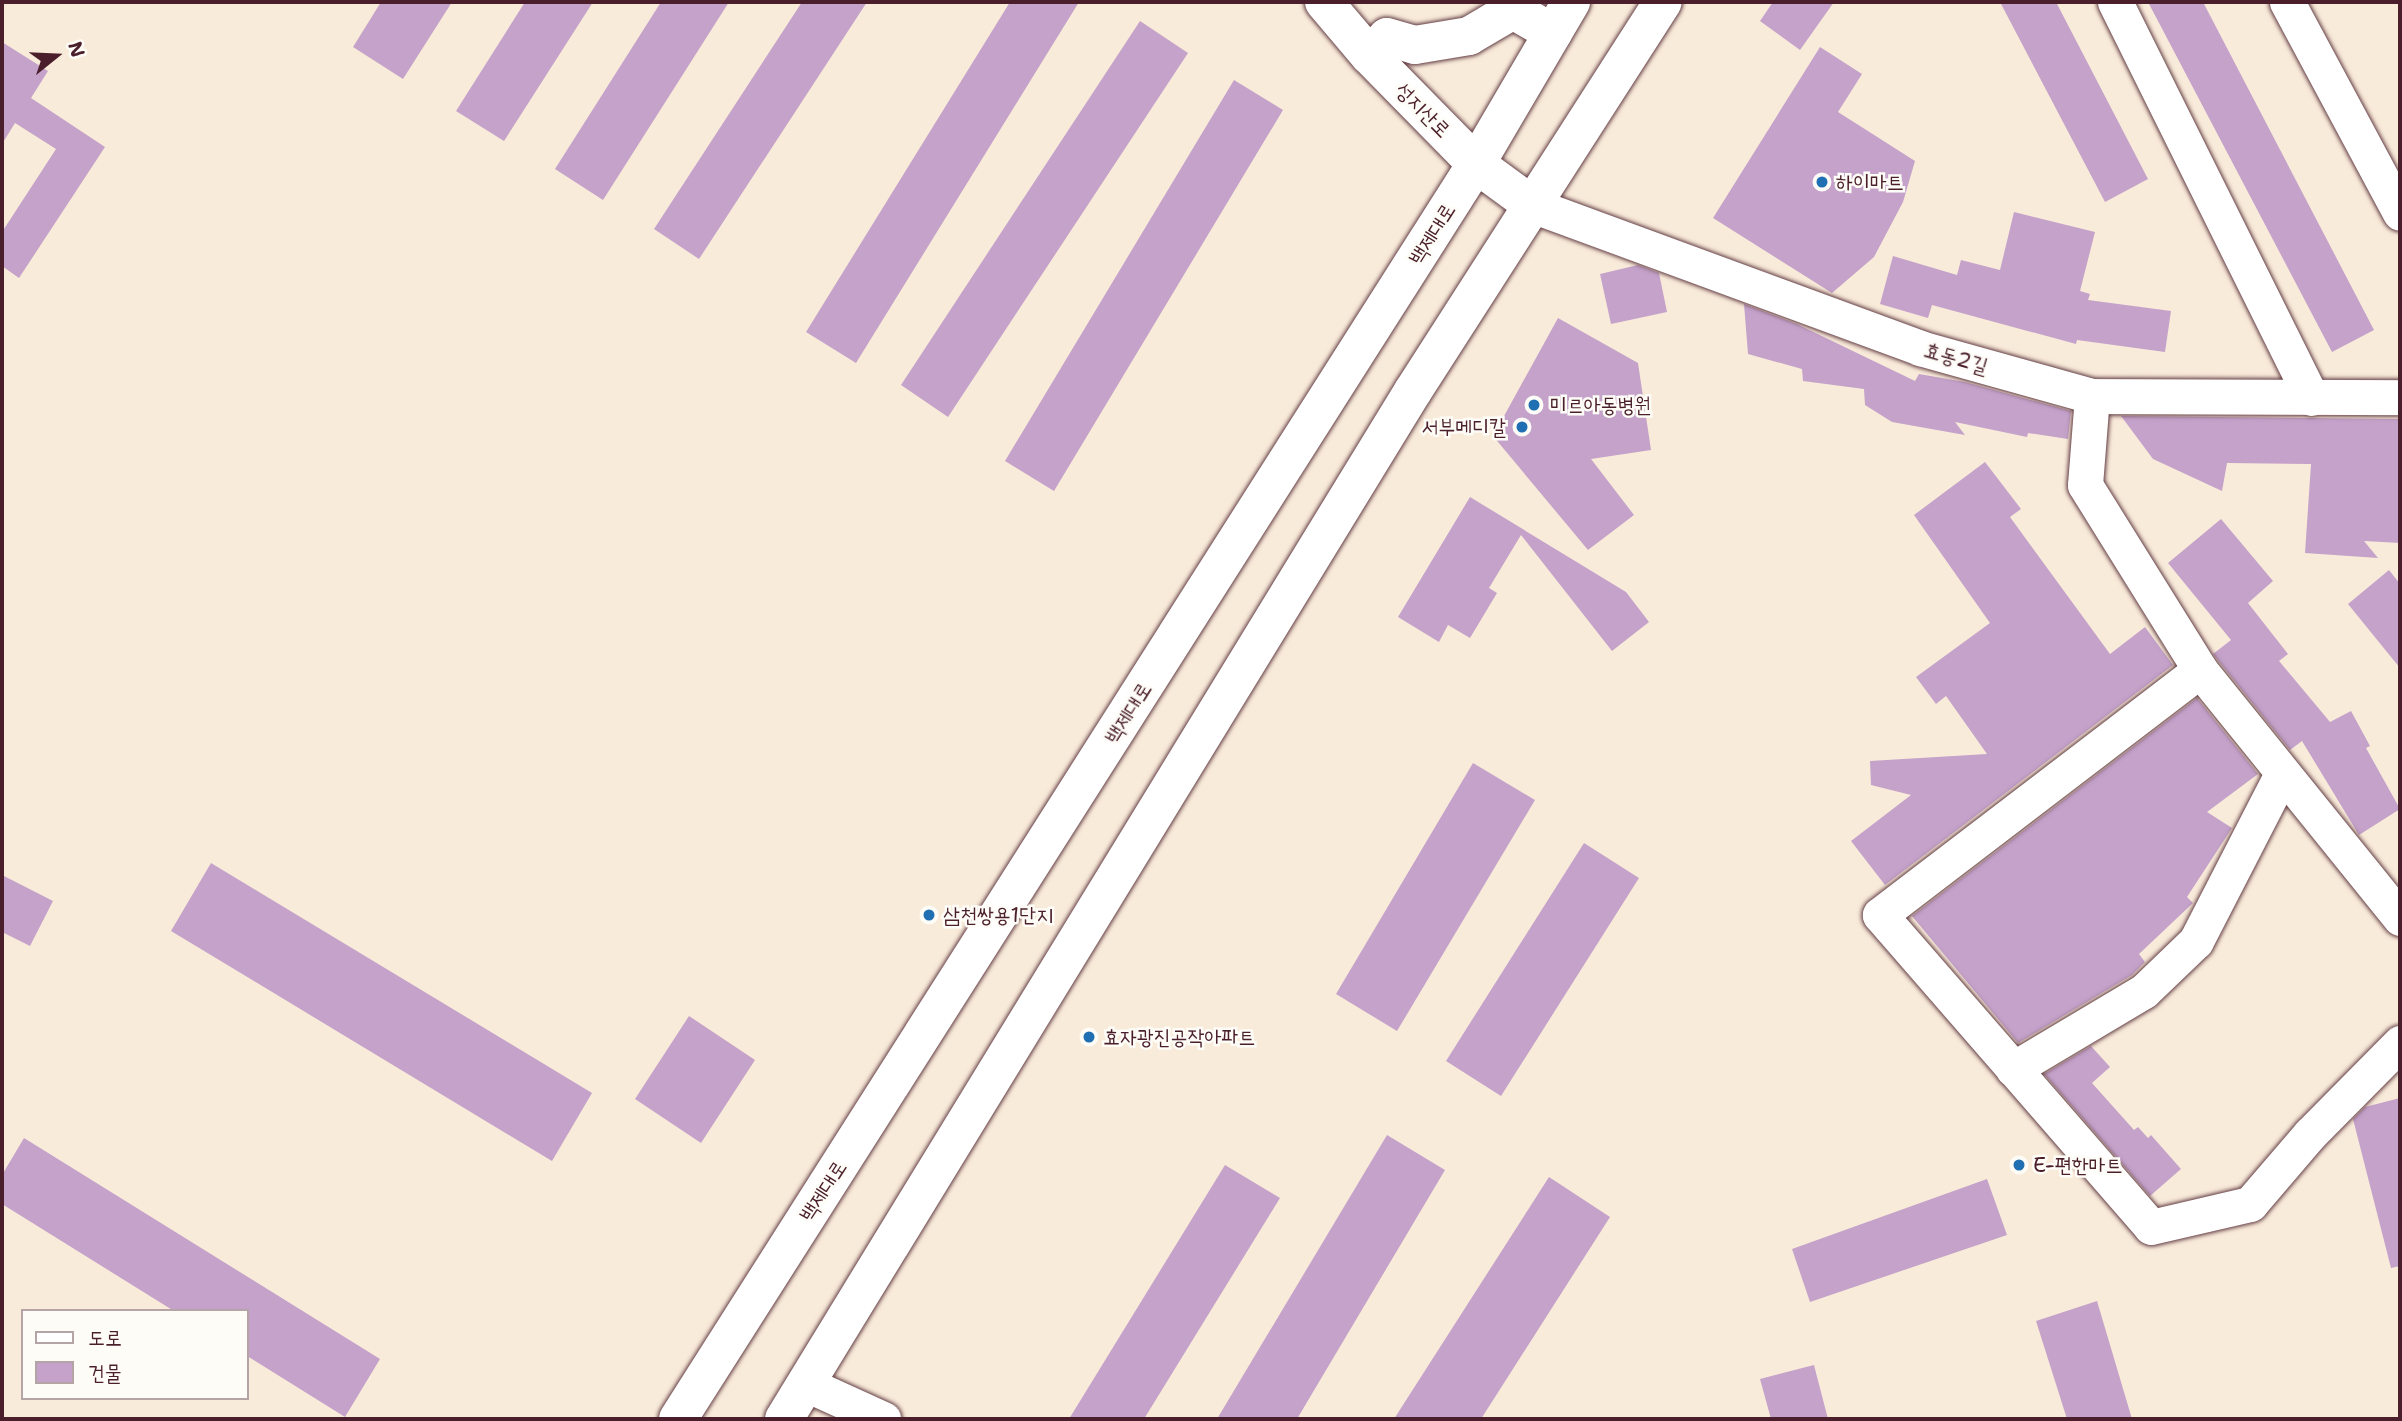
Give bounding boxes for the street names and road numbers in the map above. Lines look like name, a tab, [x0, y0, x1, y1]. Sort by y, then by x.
street label: 성지산로	[1390, 77, 1456, 143]
street label: 백제대로	[1403, 199, 1461, 269]
street label: 효동2길	[1921, 337, 1991, 379]
street label: 백제대로	[1099, 678, 1157, 748]
street label: 백제대로	[794, 1156, 852, 1226]

